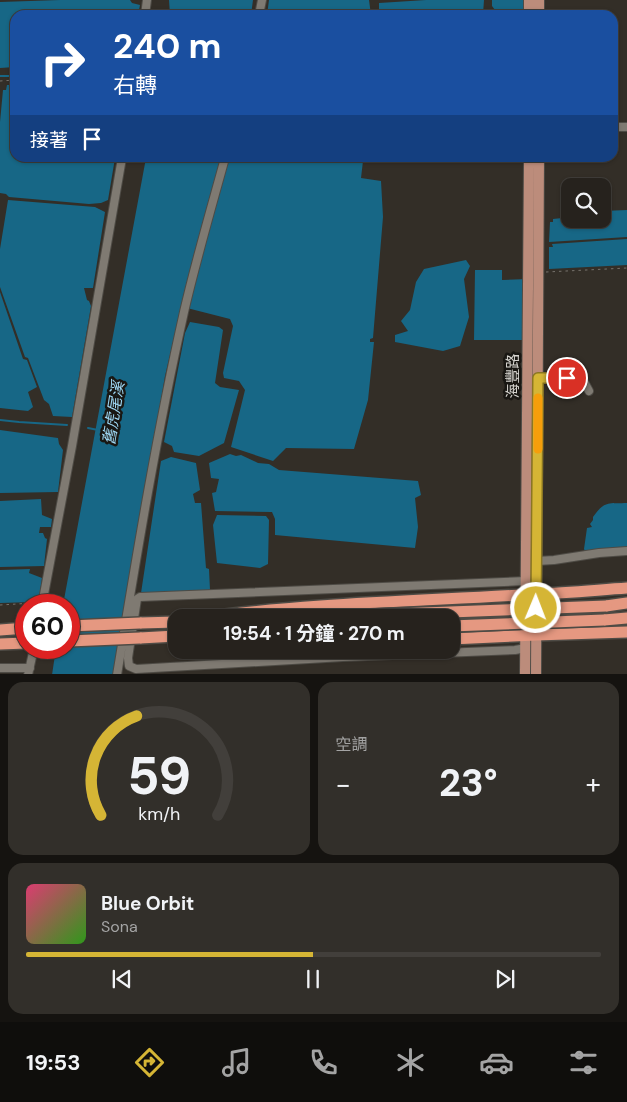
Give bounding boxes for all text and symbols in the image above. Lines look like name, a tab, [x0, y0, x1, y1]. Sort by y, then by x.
text: 240 m	[113, 23, 222, 69]
icon: right	[30, 30, 95, 95]
text: 右轉	[113, 71, 157, 100]
icon: arrive	[78, 125, 106, 153]
text: 接著	[30, 128, 68, 153]
map controls	[561, 178, 611, 228]
button: search	[561, 178, 611, 228]
street label: 海豐路	[503, 353, 523, 399]
pin	[546, 357, 588, 399]
icon: arrive	[553, 364, 581, 392]
water label: 舊虎尾溪	[98, 378, 129, 446]
position arrow	[509, 581, 561, 633]
speed limit sign: 60	[15, 594, 80, 659]
text: 19:54 · 1 分鐘 · 270 m	[223, 621, 405, 646]
text: 空調	[336, 734, 368, 755]
text: 59	[127, 742, 191, 810]
text: 23°	[439, 758, 498, 808]
text: −	[336, 766, 351, 803]
text: +	[586, 766, 601, 803]
text: km/h	[138, 802, 180, 826]
text: Blue Orbit	[101, 891, 194, 916]
text: Sona	[101, 916, 138, 937]
icon: previous	[108, 965, 136, 993]
icon: pause	[299, 965, 327, 993]
icon: next	[491, 965, 519, 993]
icon: directions	[132, 1045, 167, 1080]
icon: music	[219, 1045, 254, 1080]
icon: phone	[306, 1045, 341, 1080]
icon: climate	[393, 1045, 428, 1080]
icon: car	[479, 1045, 514, 1080]
icon: filters	[566, 1045, 601, 1080]
text: 19:53	[26, 1048, 80, 1077]

